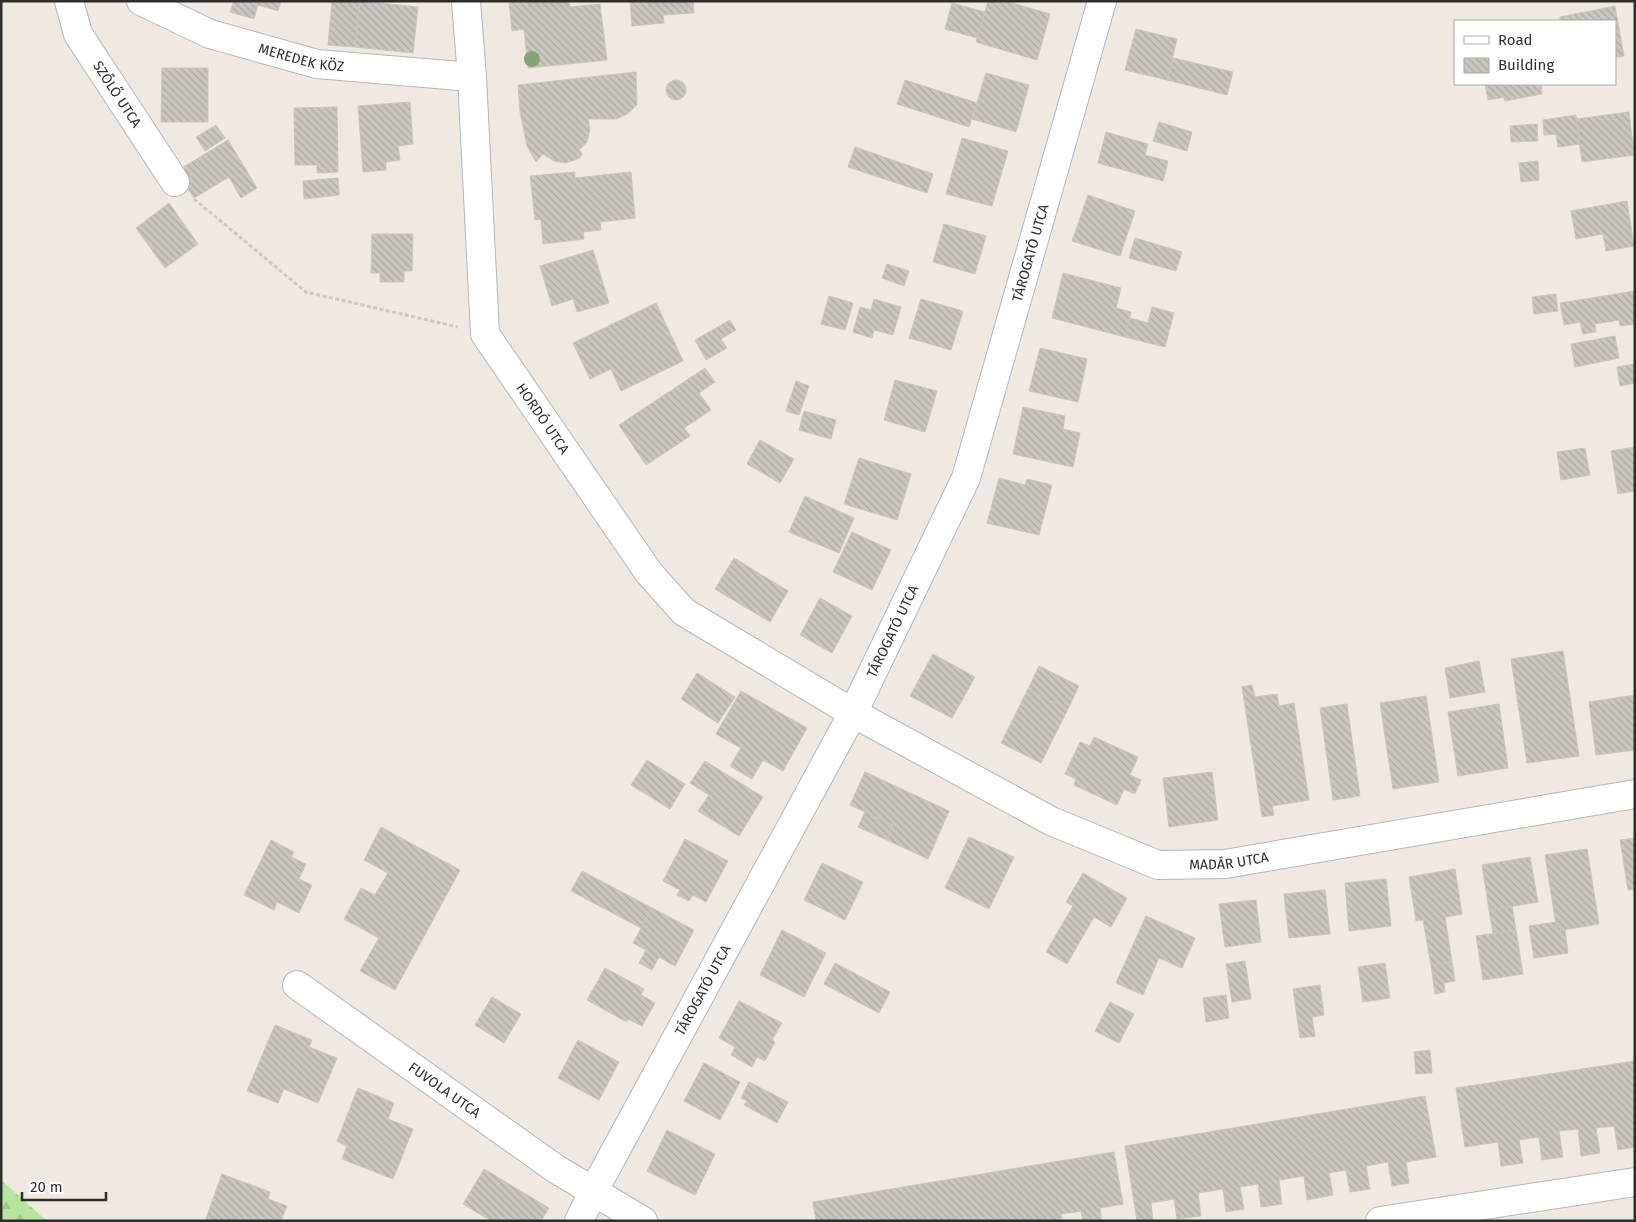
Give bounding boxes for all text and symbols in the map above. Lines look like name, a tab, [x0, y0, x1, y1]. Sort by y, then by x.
legend	[1454, 20, 1616, 85]
text: Road	[1498, 31, 1533, 49]
street label: MEREDEK KÖZ	[256, 40, 345, 75]
text: Building	[1498, 56, 1554, 74]
street label: SZŐLŐ UTCA	[89, 58, 145, 131]
street label: TÁROGATÓ UTCA	[1009, 202, 1053, 304]
street label: HORDÓ UTCA	[512, 380, 573, 457]
street label: TÁROGATÓ UTCA	[863, 582, 922, 681]
street label: MADÁR UTCA	[1189, 849, 1270, 874]
street label: TÁROGATÓ UTCA	[672, 942, 735, 1039]
street label: FUVOLA UTCA	[405, 1059, 484, 1122]
scale bar	[22, 1170, 106, 1202]
text: 20 m	[30, 1178, 63, 1196]

